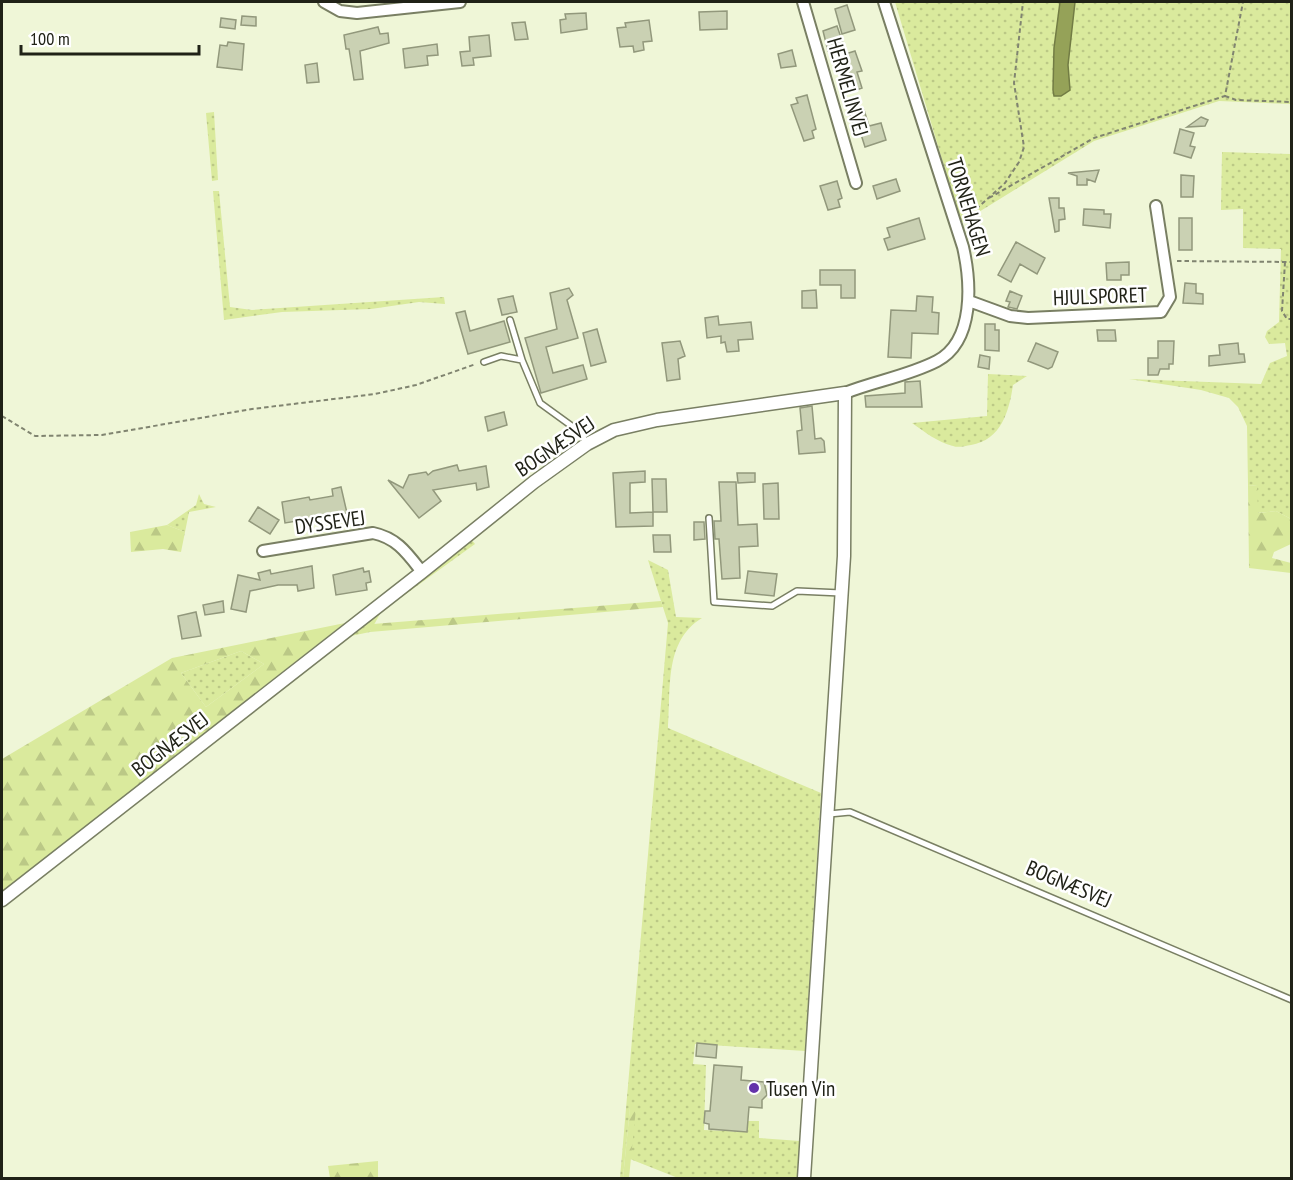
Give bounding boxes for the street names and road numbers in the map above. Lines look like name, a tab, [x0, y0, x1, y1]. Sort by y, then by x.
street label: HERMELINVEJ	[821, 35, 875, 139]
street label: TORNEHAGEN	[941, 154, 997, 260]
street label: HJULSPORET	[1052, 281, 1148, 311]
street label: BOGNÆSVEJ	[510, 410, 600, 482]
street label: DYSSEVEJ	[293, 504, 367, 540]
street label: BOGNÆSVEJ	[126, 706, 214, 782]
street label: BOGNÆSVEJ	[1022, 854, 1116, 914]

